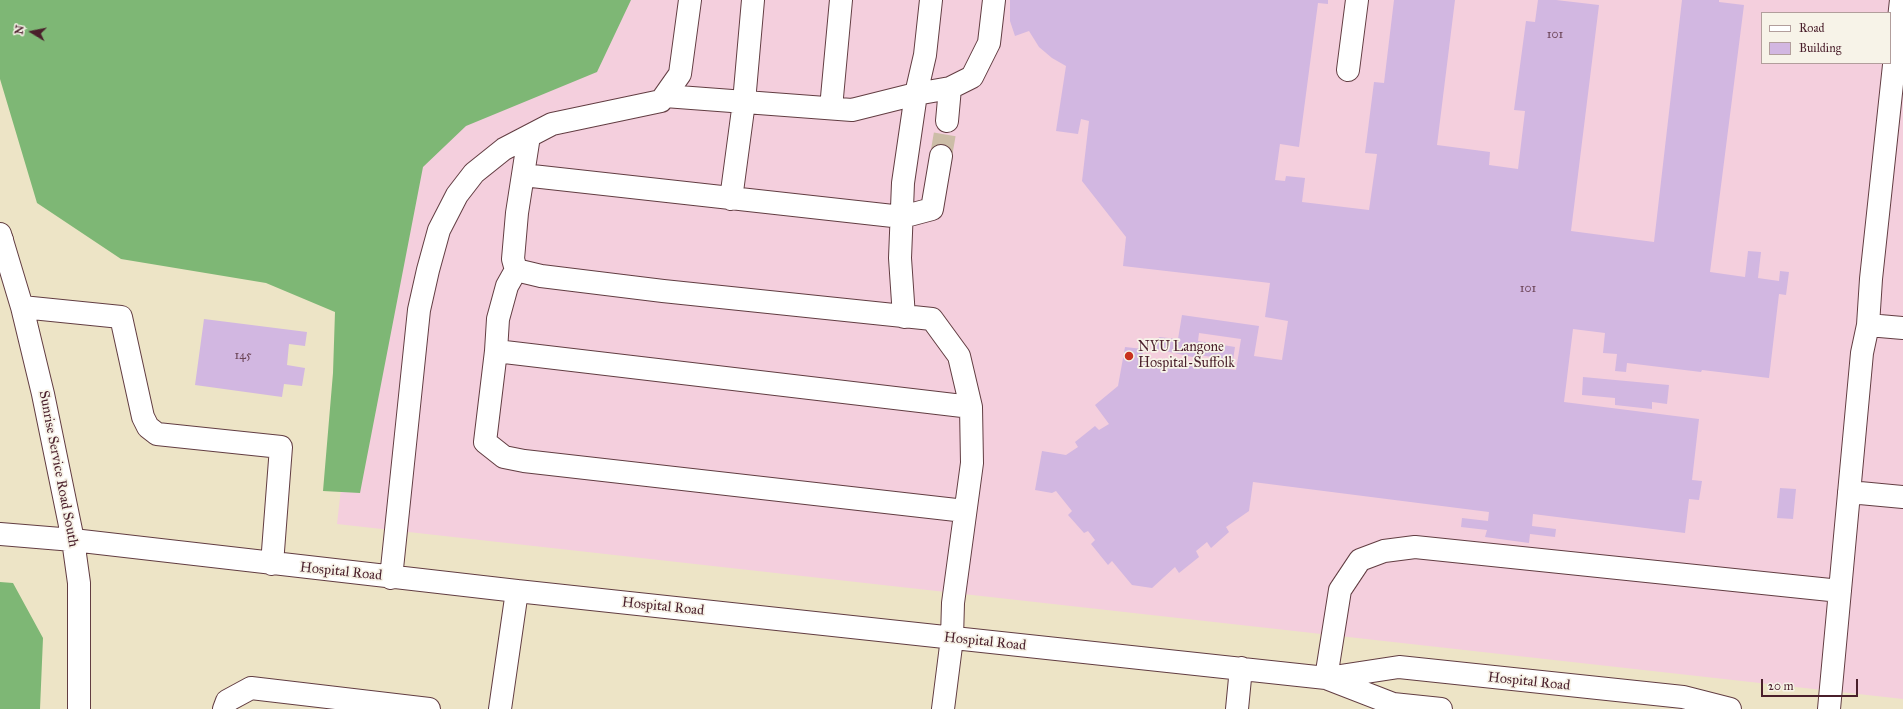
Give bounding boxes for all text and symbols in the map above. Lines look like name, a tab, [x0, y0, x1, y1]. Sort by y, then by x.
north arrow	[12, 12, 52, 52]
legend	[1761, 12, 1891, 64]
text: Road	[1799, 21, 1825, 35]
text: N	[12, 24, 27, 36]
house number: 101	[1547, 28, 1563, 42]
text: Building	[1799, 41, 1841, 55]
house number: 101	[1520, 282, 1536, 296]
place label: NYU Langone Hospital-Suffolk	[1138, 340, 1235, 372]
house number: 145	[234, 349, 252, 363]
marker: NYU Langone Hospital-Suffolk	[1123, 350, 1135, 362]
street label: Sunrise Service Road South	[35, 389, 81, 549]
street label: Hospital Road	[299, 559, 383, 585]
street label: Hospital Road	[621, 594, 705, 620]
street label: Hospital Road	[943, 629, 1027, 655]
street label: Hospital Road	[1487, 669, 1571, 695]
scale bar	[1763, 671, 1860, 697]
text: 20 m	[1768, 679, 1794, 693]

